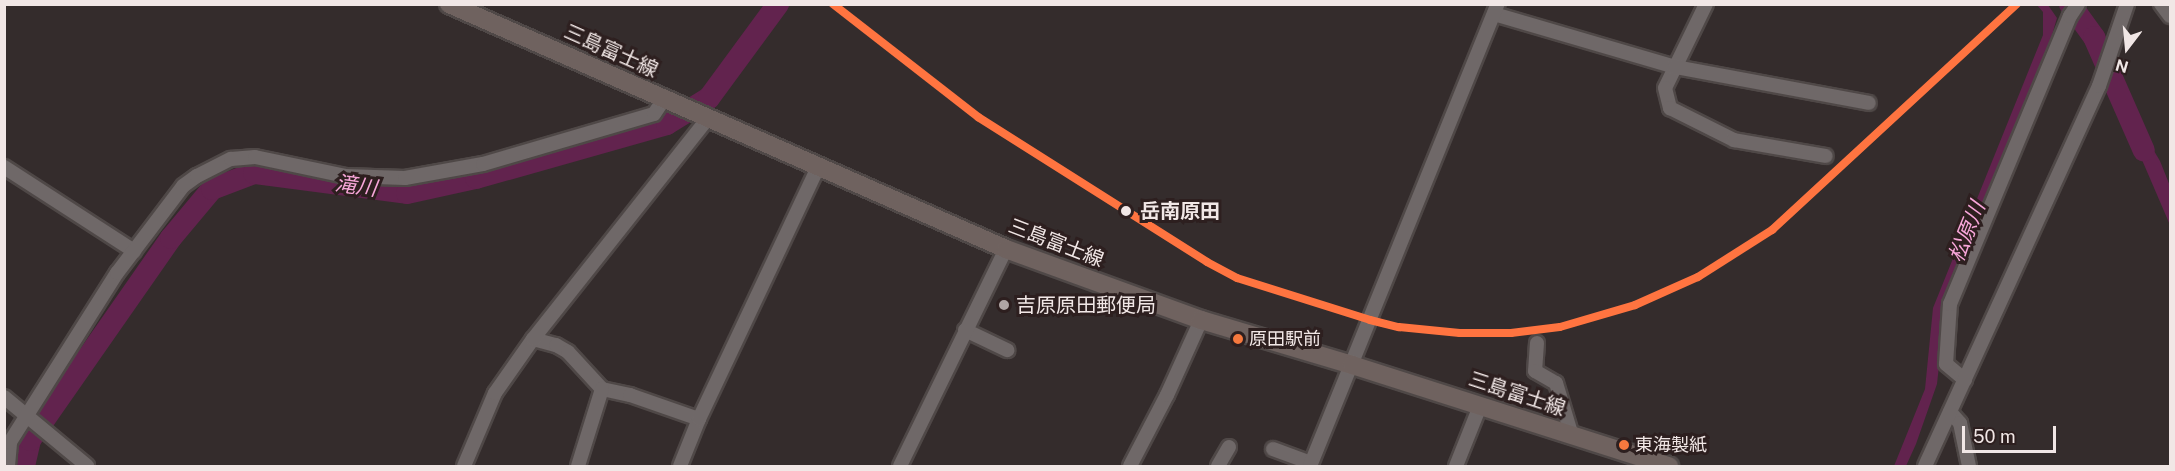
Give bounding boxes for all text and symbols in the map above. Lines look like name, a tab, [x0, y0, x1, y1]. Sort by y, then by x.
north arrow	[2097, 18, 2157, 78]
street label: 三島富士線	[560, 20, 662, 82]
text: N	[2113, 55, 2131, 77]
water label: 滝川	[333, 171, 379, 201]
water label: 松原川	[1944, 198, 1990, 266]
place label: 岳南原田	[1140, 199, 1220, 223]
marker: 岳南原田	[1117, 202, 1135, 220]
street label: 三島富士線	[1005, 214, 1107, 272]
place label: 吉原原田郵便局	[1016, 293, 1156, 317]
marker: 吉原原田郵便局	[997, 298, 1011, 312]
place label: 原田駅前	[1249, 328, 1321, 350]
marker: 原田駅前	[1232, 333, 1244, 345]
street label: 三島富士線	[1466, 367, 1568, 421]
scale bar	[1965, 414, 2060, 452]
text: 50 m	[1973, 426, 2016, 447]
place label: 東海製紙	[1635, 434, 1707, 456]
marker: 東海製紙	[1618, 439, 1630, 451]

